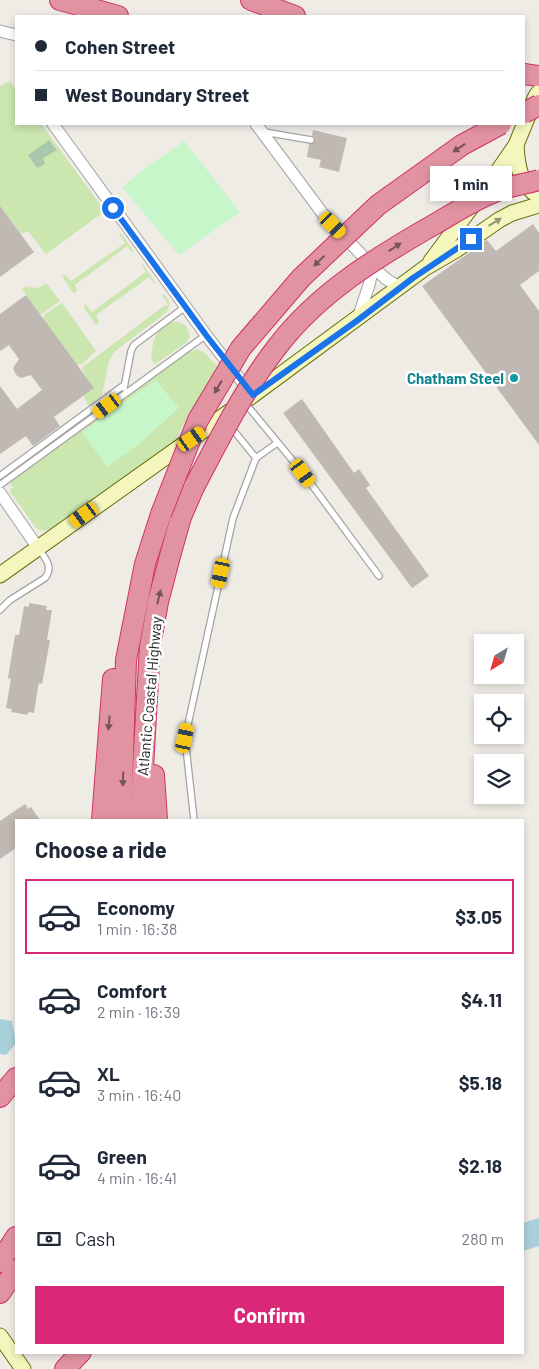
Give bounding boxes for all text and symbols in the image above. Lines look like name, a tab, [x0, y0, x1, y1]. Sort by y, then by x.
text: Cohen Street	[65, 35, 175, 58]
text: West Boundary Street	[65, 83, 249, 106]
one-way arrow	[452, 143, 465, 152]
callout: 1 min	[430, 166, 512, 202]
text: 1 min	[453, 174, 489, 193]
route start	[102, 197, 124, 219]
car	[317, 209, 348, 241]
one-way arrow	[489, 218, 502, 227]
route end	[460, 228, 482, 250]
one-way arrow	[388, 242, 402, 252]
one-way arrow	[314, 255, 326, 267]
place label: Chatham Steel	[407, 369, 504, 387]
marker: Chatham Steel	[508, 372, 520, 384]
one-way arrow	[213, 380, 222, 393]
car	[90, 391, 123, 421]
car	[175, 424, 208, 454]
car	[288, 456, 317, 490]
car	[67, 500, 100, 530]
car	[210, 557, 231, 589]
one-way arrow	[155, 590, 163, 605]
street label: Atlantic Coastal Highway	[133, 615, 165, 777]
north arrow	[474, 634, 524, 684]
map controls	[474, 634, 524, 804]
button: locate	[474, 694, 524, 744]
one-way arrow	[105, 716, 113, 732]
car	[174, 722, 195, 754]
button: layers	[474, 754, 524, 804]
one-way arrow	[119, 771, 127, 787]
text: Choose a ride	[35, 836, 167, 862]
icon: car	[37, 894, 82, 939]
text: Economy	[97, 896, 175, 919]
text: $3.05	[455, 905, 502, 928]
text: 1 min · 16:38	[97, 919, 177, 938]
icon: car	[37, 977, 82, 1022]
text: Comfort	[97, 979, 167, 1002]
text: $4.11	[461, 988, 502, 1011]
text: 2 min · 16:39	[97, 1002, 180, 1021]
icon: car	[37, 1060, 82, 1105]
text: XL	[97, 1062, 120, 1085]
text: $5.18	[459, 1071, 502, 1094]
text: 3 min · 16:40	[97, 1085, 181, 1104]
icon: car	[37, 1143, 82, 1188]
text: Green	[97, 1145, 147, 1168]
text: $2.18	[458, 1154, 502, 1177]
text: 4 min · 16:41	[97, 1168, 177, 1187]
icon: cash	[35, 1225, 63, 1253]
text: Cash	[75, 1227, 116, 1250]
text: 280 m	[462, 1229, 504, 1248]
button: Confirm	[35, 1286, 504, 1344]

